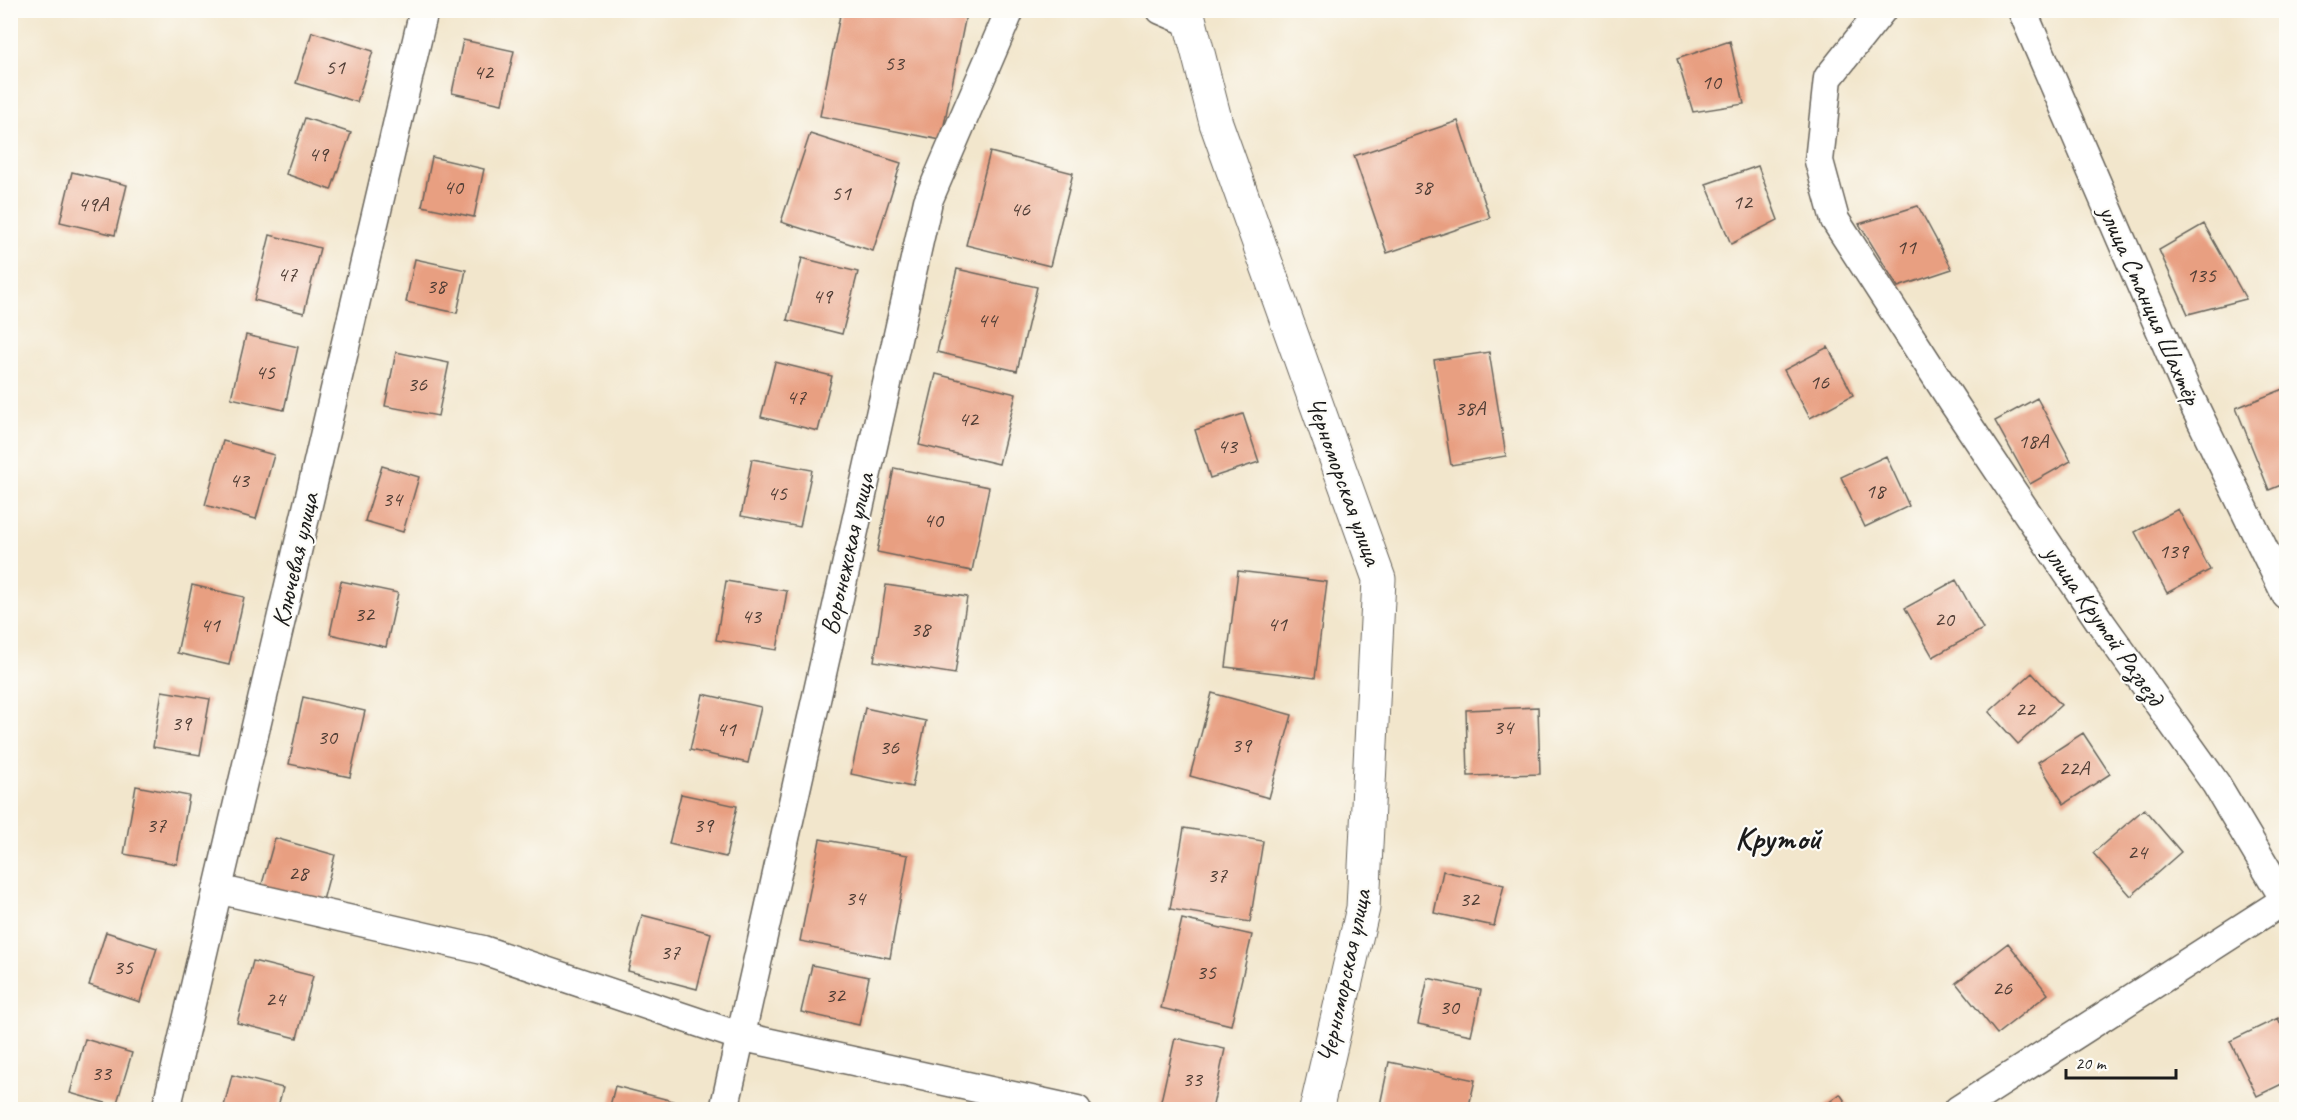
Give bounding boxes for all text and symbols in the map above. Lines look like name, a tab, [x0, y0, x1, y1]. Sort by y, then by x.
house number: 53	[884, 49, 906, 77]
house number: 51	[325, 53, 346, 81]
house number: 42	[473, 58, 495, 86]
house number: 10	[1701, 68, 1723, 96]
house number: 49	[308, 140, 330, 168]
house number: 40	[443, 173, 465, 201]
house number: 38	[1412, 173, 1434, 201]
house number: 51	[831, 179, 852, 207]
house number: 12	[1732, 188, 1754, 216]
house number: 49А	[78, 190, 109, 218]
house number: 46	[1010, 195, 1031, 223]
street label: улица Станция Шахтёр	[2090, 198, 2209, 411]
house number: 11	[1896, 233, 1917, 261]
house number: 47	[277, 260, 298, 288]
house number: 135	[2186, 261, 2217, 289]
house number: 38	[426, 272, 448, 300]
house number: 49	[812, 282, 834, 310]
house number: 44	[977, 306, 999, 334]
house number: 45	[255, 358, 276, 386]
house number: 16	[1809, 368, 1830, 396]
house number: 36	[407, 370, 428, 398]
house number: 47	[786, 383, 807, 411]
street label: Черноморская улица	[1298, 392, 1390, 571]
house number: 38А	[1455, 394, 1486, 422]
house number: 42	[958, 405, 980, 433]
house number: 18А	[2018, 427, 2049, 455]
house number: 43	[1217, 432, 1239, 460]
house number: 43	[229, 466, 251, 494]
street label: Воронежская улица	[812, 468, 882, 638]
house number: 18	[1865, 477, 1887, 505]
house number: 45	[767, 479, 788, 507]
house number: 34	[382, 485, 404, 513]
street label: Ключевая улица	[264, 488, 327, 630]
house number: 40	[923, 506, 945, 534]
street label: улица Крутой Разъезд	[2034, 536, 2173, 715]
house number: 139	[2158, 537, 2190, 565]
house number: 32	[354, 600, 376, 628]
house number: 43	[741, 602, 763, 630]
house number: 20	[1934, 605, 1956, 633]
house number: 41	[1267, 610, 1288, 638]
house number: 41	[200, 611, 221, 639]
house number: 38	[910, 615, 932, 643]
house number: 22	[2015, 695, 2037, 723]
house number: 39	[171, 709, 193, 737]
house number: 34	[1493, 713, 1515, 741]
house number: 41	[716, 715, 737, 743]
house number: 30	[317, 723, 339, 751]
house number: 39	[1231, 731, 1253, 759]
house number: 36	[879, 733, 900, 761]
house number: 22А	[2059, 754, 2090, 782]
house number: 37	[146, 811, 167, 839]
house number: 39	[693, 811, 715, 839]
district label: Крутой	[1735, 818, 1824, 859]
house number: 24	[2127, 838, 2149, 866]
house number: 28	[288, 859, 310, 887]
house number: 37	[1207, 861, 1228, 889]
house number: 34	[845, 884, 867, 912]
street label: Черноморская улица	[1310, 885, 1379, 1066]
house number: 32	[1459, 885, 1481, 913]
house number: 37	[660, 938, 681, 966]
house number: 35	[113, 953, 134, 981]
house number: 35	[1196, 958, 1217, 986]
house number: 26	[1992, 974, 2013, 1002]
house number: 32	[825, 981, 847, 1009]
house number: 24	[265, 985, 287, 1013]
house number: 30	[1439, 993, 1461, 1021]
scale bar	[2066, 1042, 2176, 1080]
text: 20 m	[2075, 1052, 2108, 1074]
house number: 33	[91, 1059, 113, 1087]
house number: 33	[1182, 1065, 1204, 1093]

